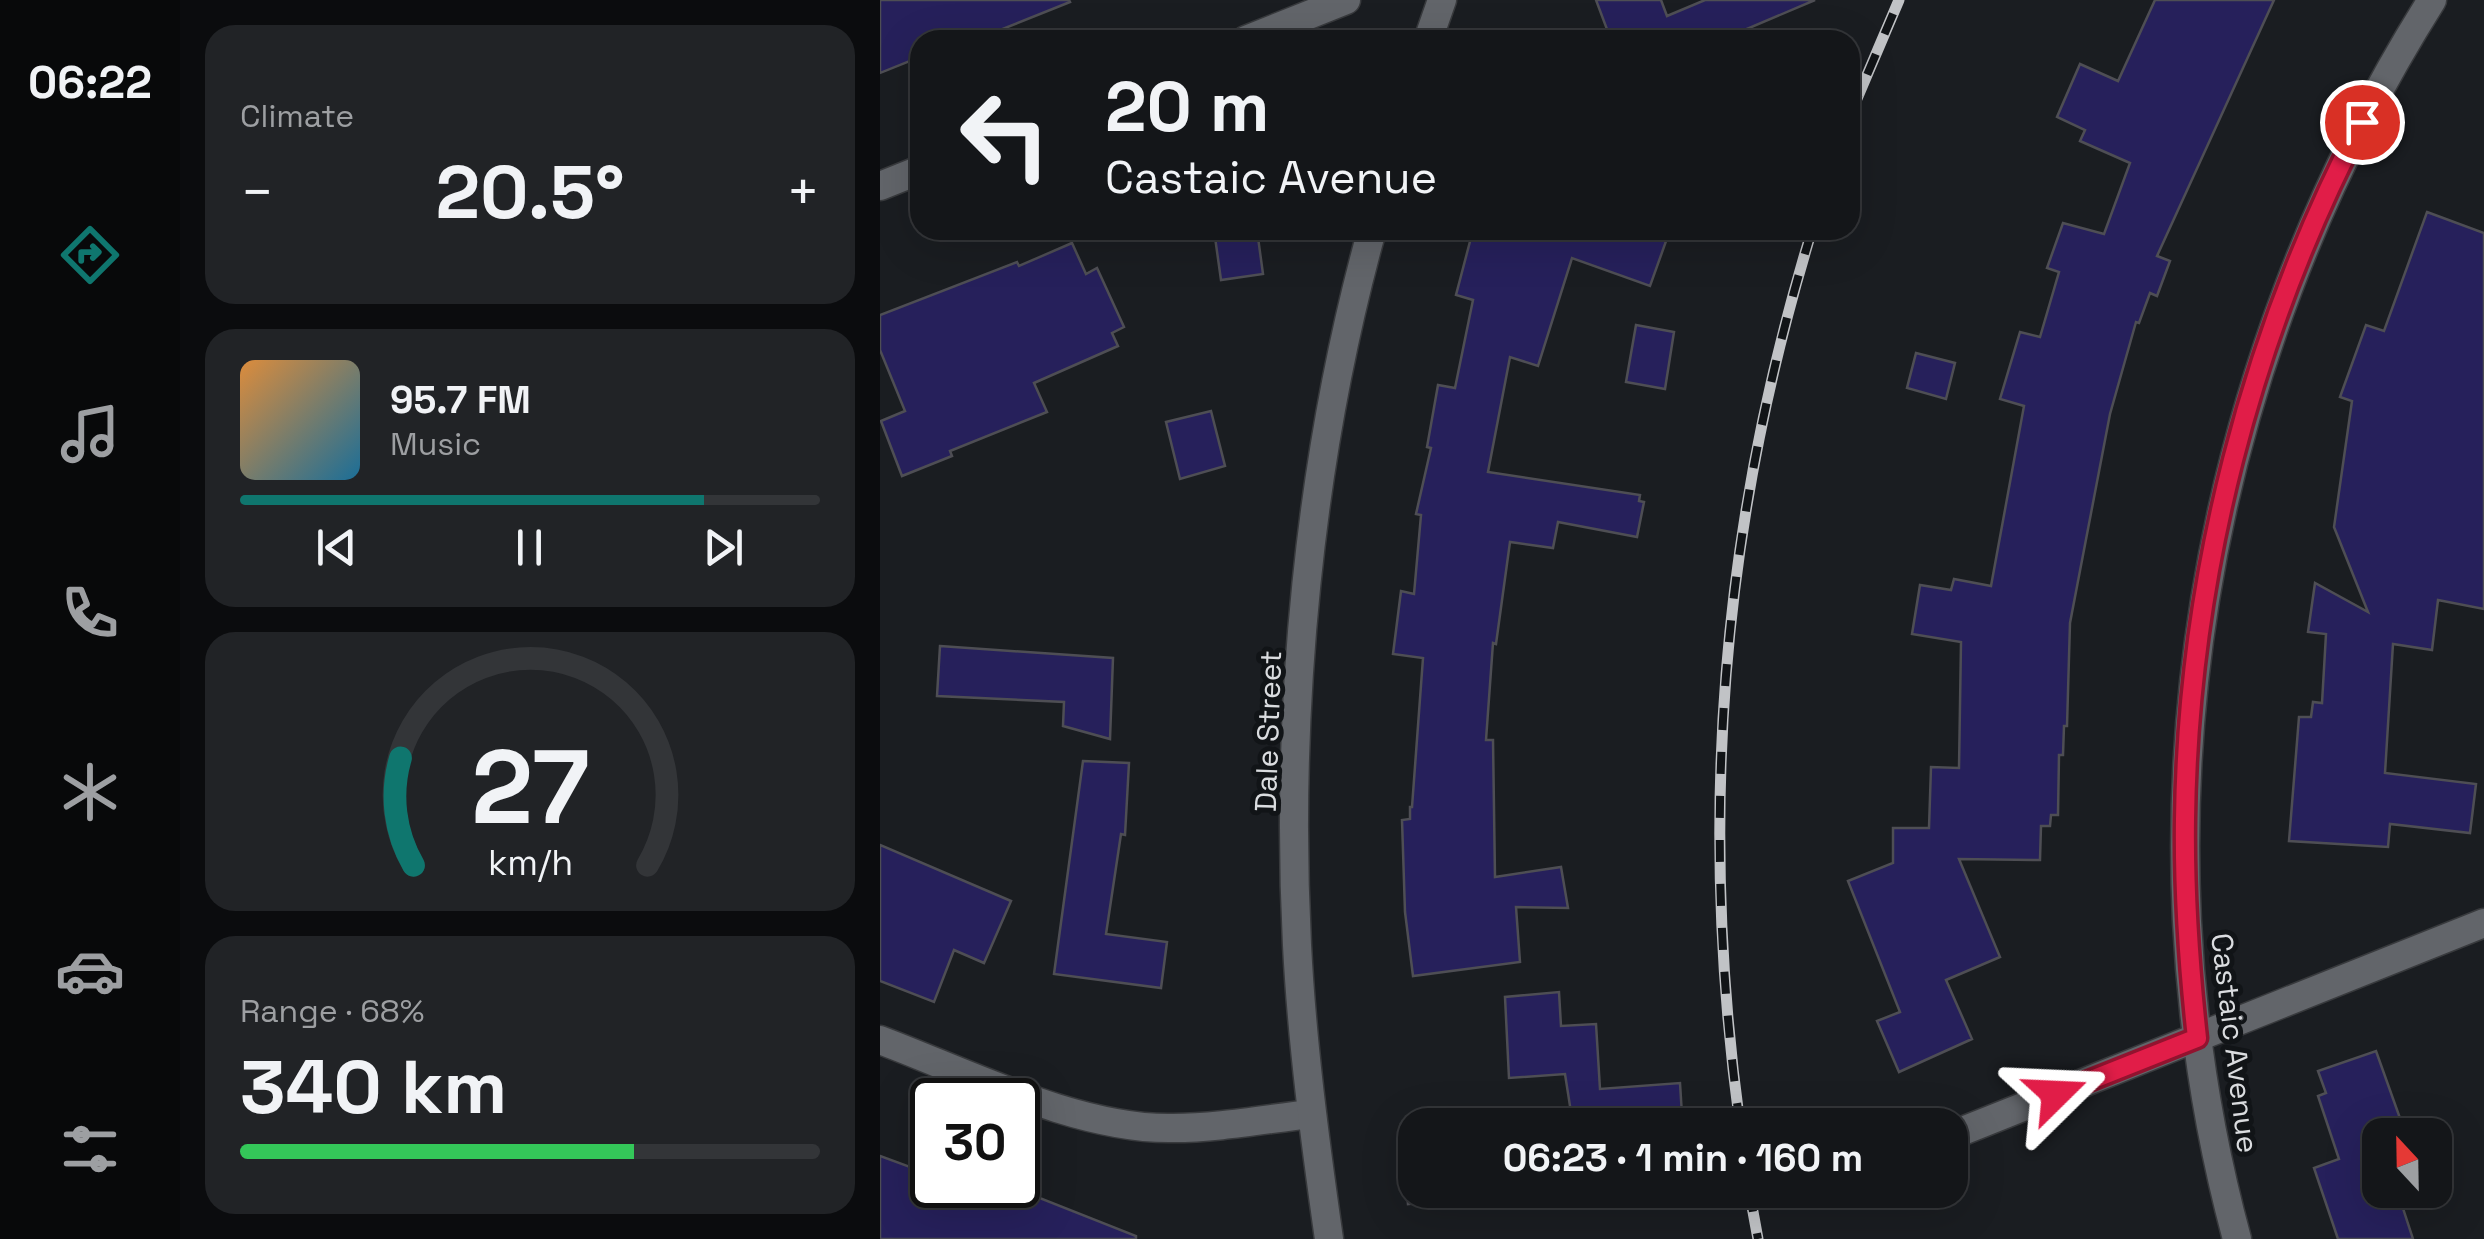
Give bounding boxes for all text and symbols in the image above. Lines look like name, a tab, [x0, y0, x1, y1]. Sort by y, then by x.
text: 06:22	[28, 54, 152, 111]
text: 20 m	[1105, 62, 1270, 151]
icon: left	[940, 70, 1070, 200]
pin	[2320, 80, 2405, 165]
icon: arrive	[2335, 95, 2390, 150]
text: Climate	[240, 96, 354, 136]
text: 20.5°	[435, 144, 625, 240]
text: Castaic Avenue	[1105, 149, 1437, 206]
text: −	[240, 157, 274, 227]
text: +	[786, 157, 820, 227]
icon: directions	[55, 220, 125, 290]
text: 95.7 FM	[390, 376, 531, 424]
icon: music	[55, 399, 125, 469]
text: Music	[390, 424, 481, 464]
icon: previous	[309, 520, 364, 575]
icon: pause	[502, 520, 557, 575]
icon: next	[696, 520, 751, 575]
icon: phone	[55, 578, 125, 648]
street label: Dale Street	[1246, 650, 1290, 812]
text: 27	[471, 721, 589, 853]
icon: climate	[55, 757, 125, 827]
text: km/h	[487, 840, 573, 885]
street label: Castaic Avenue	[2202, 931, 2268, 1155]
icon: car	[55, 936, 125, 1006]
text: Range · 68%	[240, 991, 424, 1031]
text: 340 km	[240, 1039, 507, 1135]
position arrow	[2004, 1042, 2108, 1146]
speed limit sign: 30	[910, 1078, 1040, 1208]
icon: filters	[55, 1114, 125, 1184]
north arrow	[2362, 1118, 2452, 1208]
map controls	[2362, 1118, 2452, 1208]
text: 06:23 · 1 min · 160 m	[1503, 1134, 1863, 1182]

